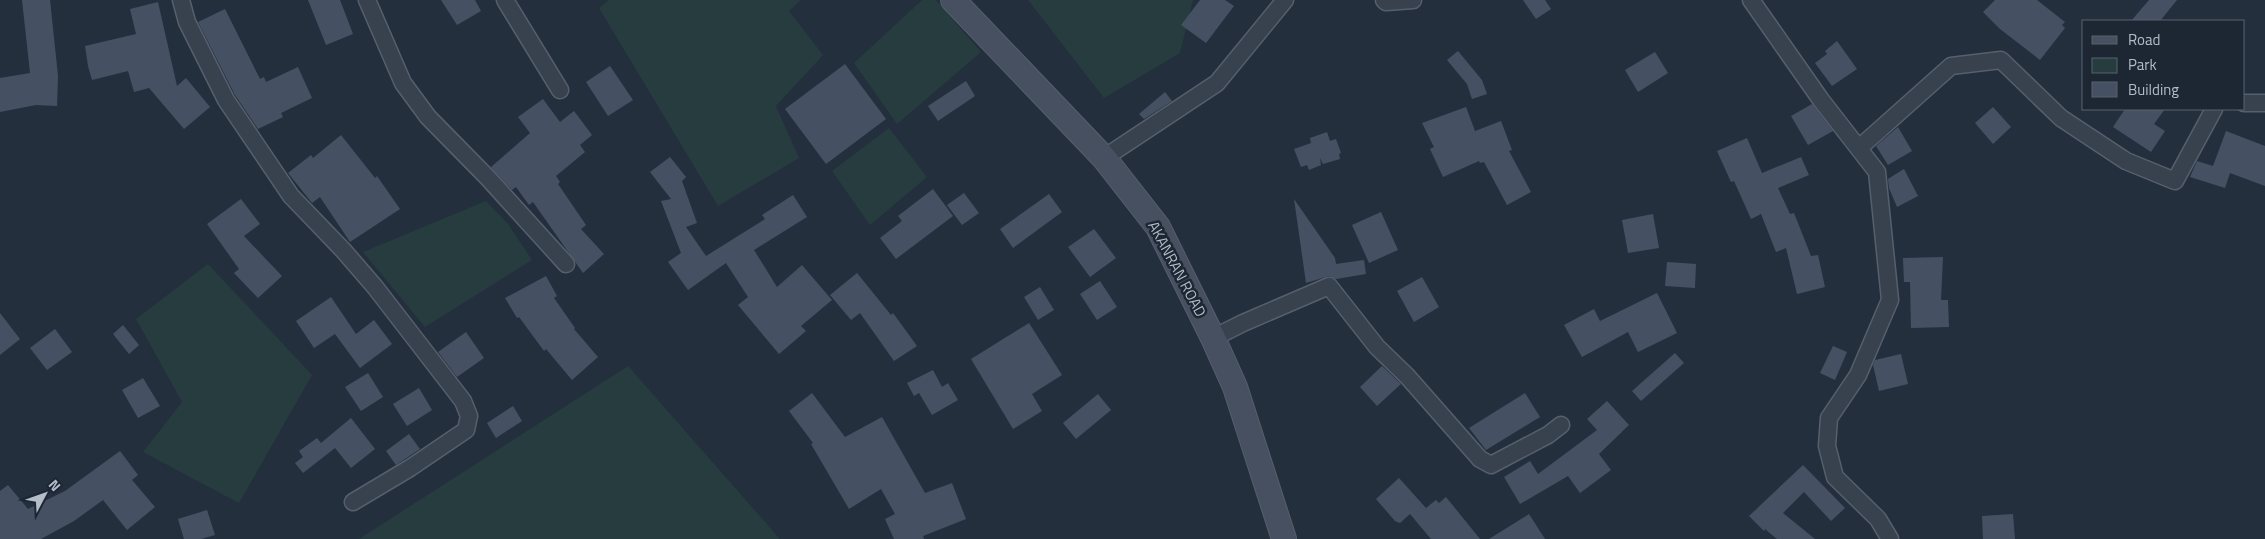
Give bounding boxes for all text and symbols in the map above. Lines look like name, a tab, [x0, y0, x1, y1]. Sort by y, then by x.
legend	[2082, 20, 2245, 110]
text: Road	[2128, 28, 2160, 51]
text: Park	[2128, 53, 2157, 76]
text: Building	[2128, 78, 2179, 101]
street label: AKANRAN ROAD	[1142, 217, 1212, 321]
north arrow	[20, 469, 70, 519]
text: N	[44, 475, 66, 496]

